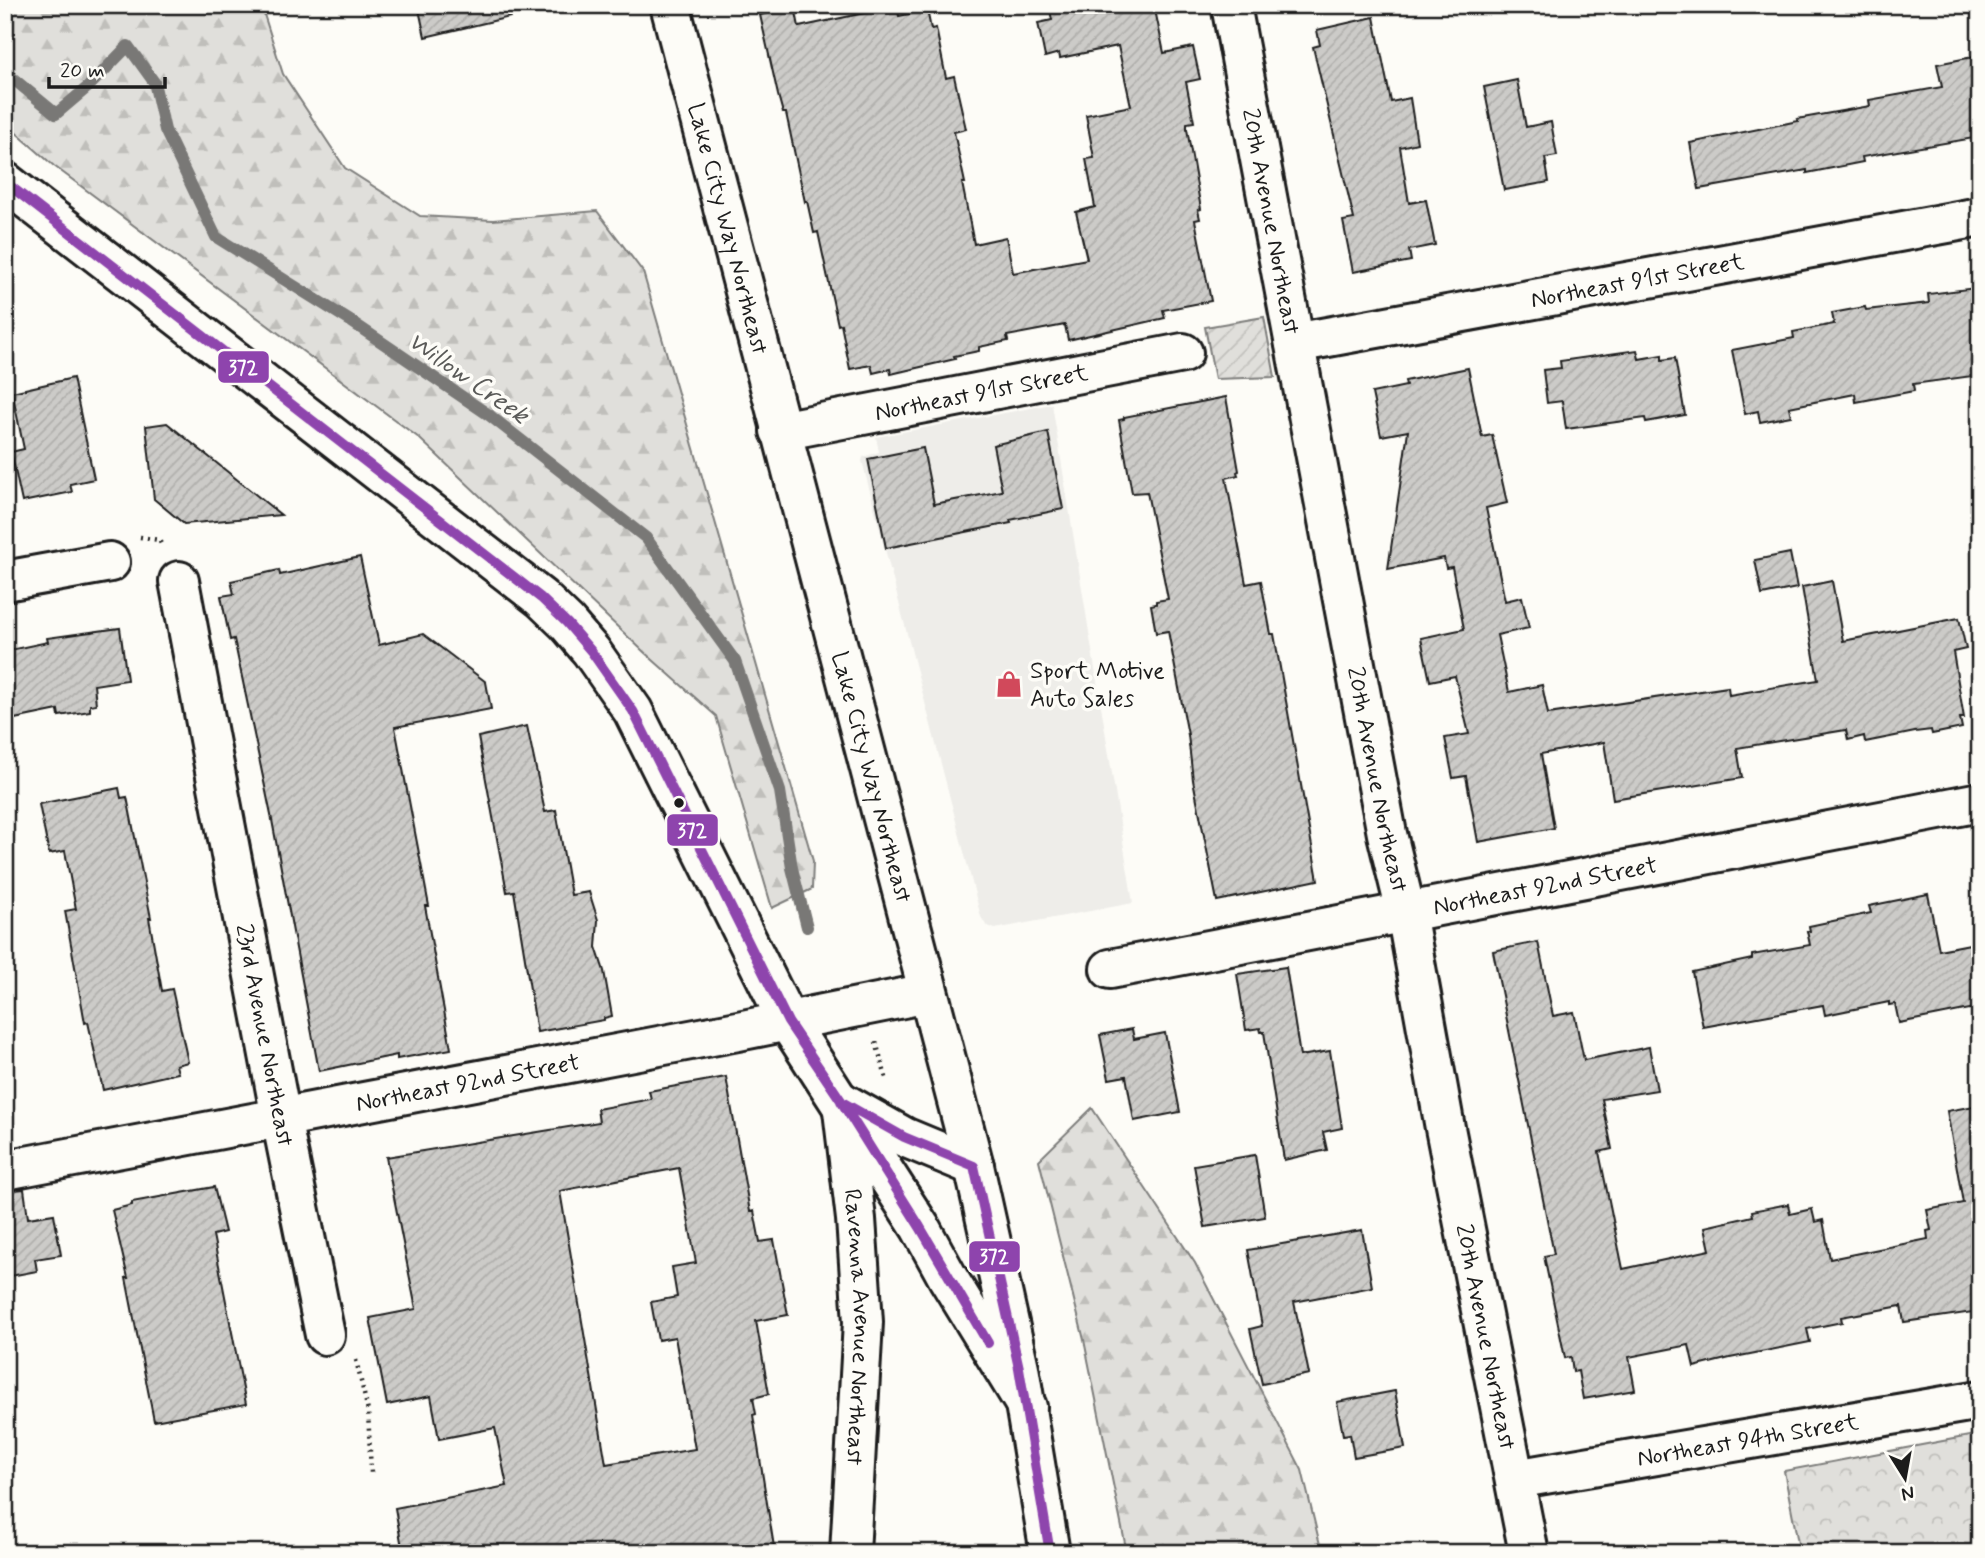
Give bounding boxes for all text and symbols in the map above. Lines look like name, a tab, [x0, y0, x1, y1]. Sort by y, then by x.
scale bar	[49, 46, 164, 90]
text: 20 m	[60, 57, 105, 85]
street label: Lake City Way Northeast	[679, 100, 775, 358]
street label: 20th Avenue Northeast	[1234, 106, 1307, 337]
street label: Northeast 91st Street	[1528, 247, 1747, 316]
water label: Willow Creek	[401, 325, 536, 434]
line badge: 372	[217, 350, 270, 384]
text: 372	[228, 356, 258, 381]
street label: Northeast 91st Street	[872, 358, 1091, 429]
street label: Lake City Way Northeast	[823, 648, 918, 907]
place label: Sport Motive Auto Sales	[1030, 656, 1165, 715]
street label: 20th Avenue Northeast	[1339, 664, 1415, 896]
shop icon: Sport Motive Auto Sales	[994, 669, 1024, 699]
unlabelled marker	[672, 796, 686, 810]
line badge: 372	[666, 813, 719, 847]
text: 372	[677, 819, 707, 844]
street label: Northeast 92nd Street	[1431, 850, 1660, 924]
street label: 23rd Avenue Northeast	[227, 921, 300, 1149]
street label: Northeast 92nd Street	[353, 1047, 583, 1120]
street label: Ravenna Avenue Northeast	[836, 1187, 877, 1466]
street label: 20th Avenue Northeast	[1447, 1221, 1522, 1453]
line badge: 372	[968, 1240, 1021, 1273]
text: 372	[979, 1245, 1009, 1270]
street label: Northeast 94th Street	[1635, 1407, 1861, 1475]
north arrow	[1870, 1442, 1940, 1512]
text: N	[1899, 1480, 1917, 1507]

